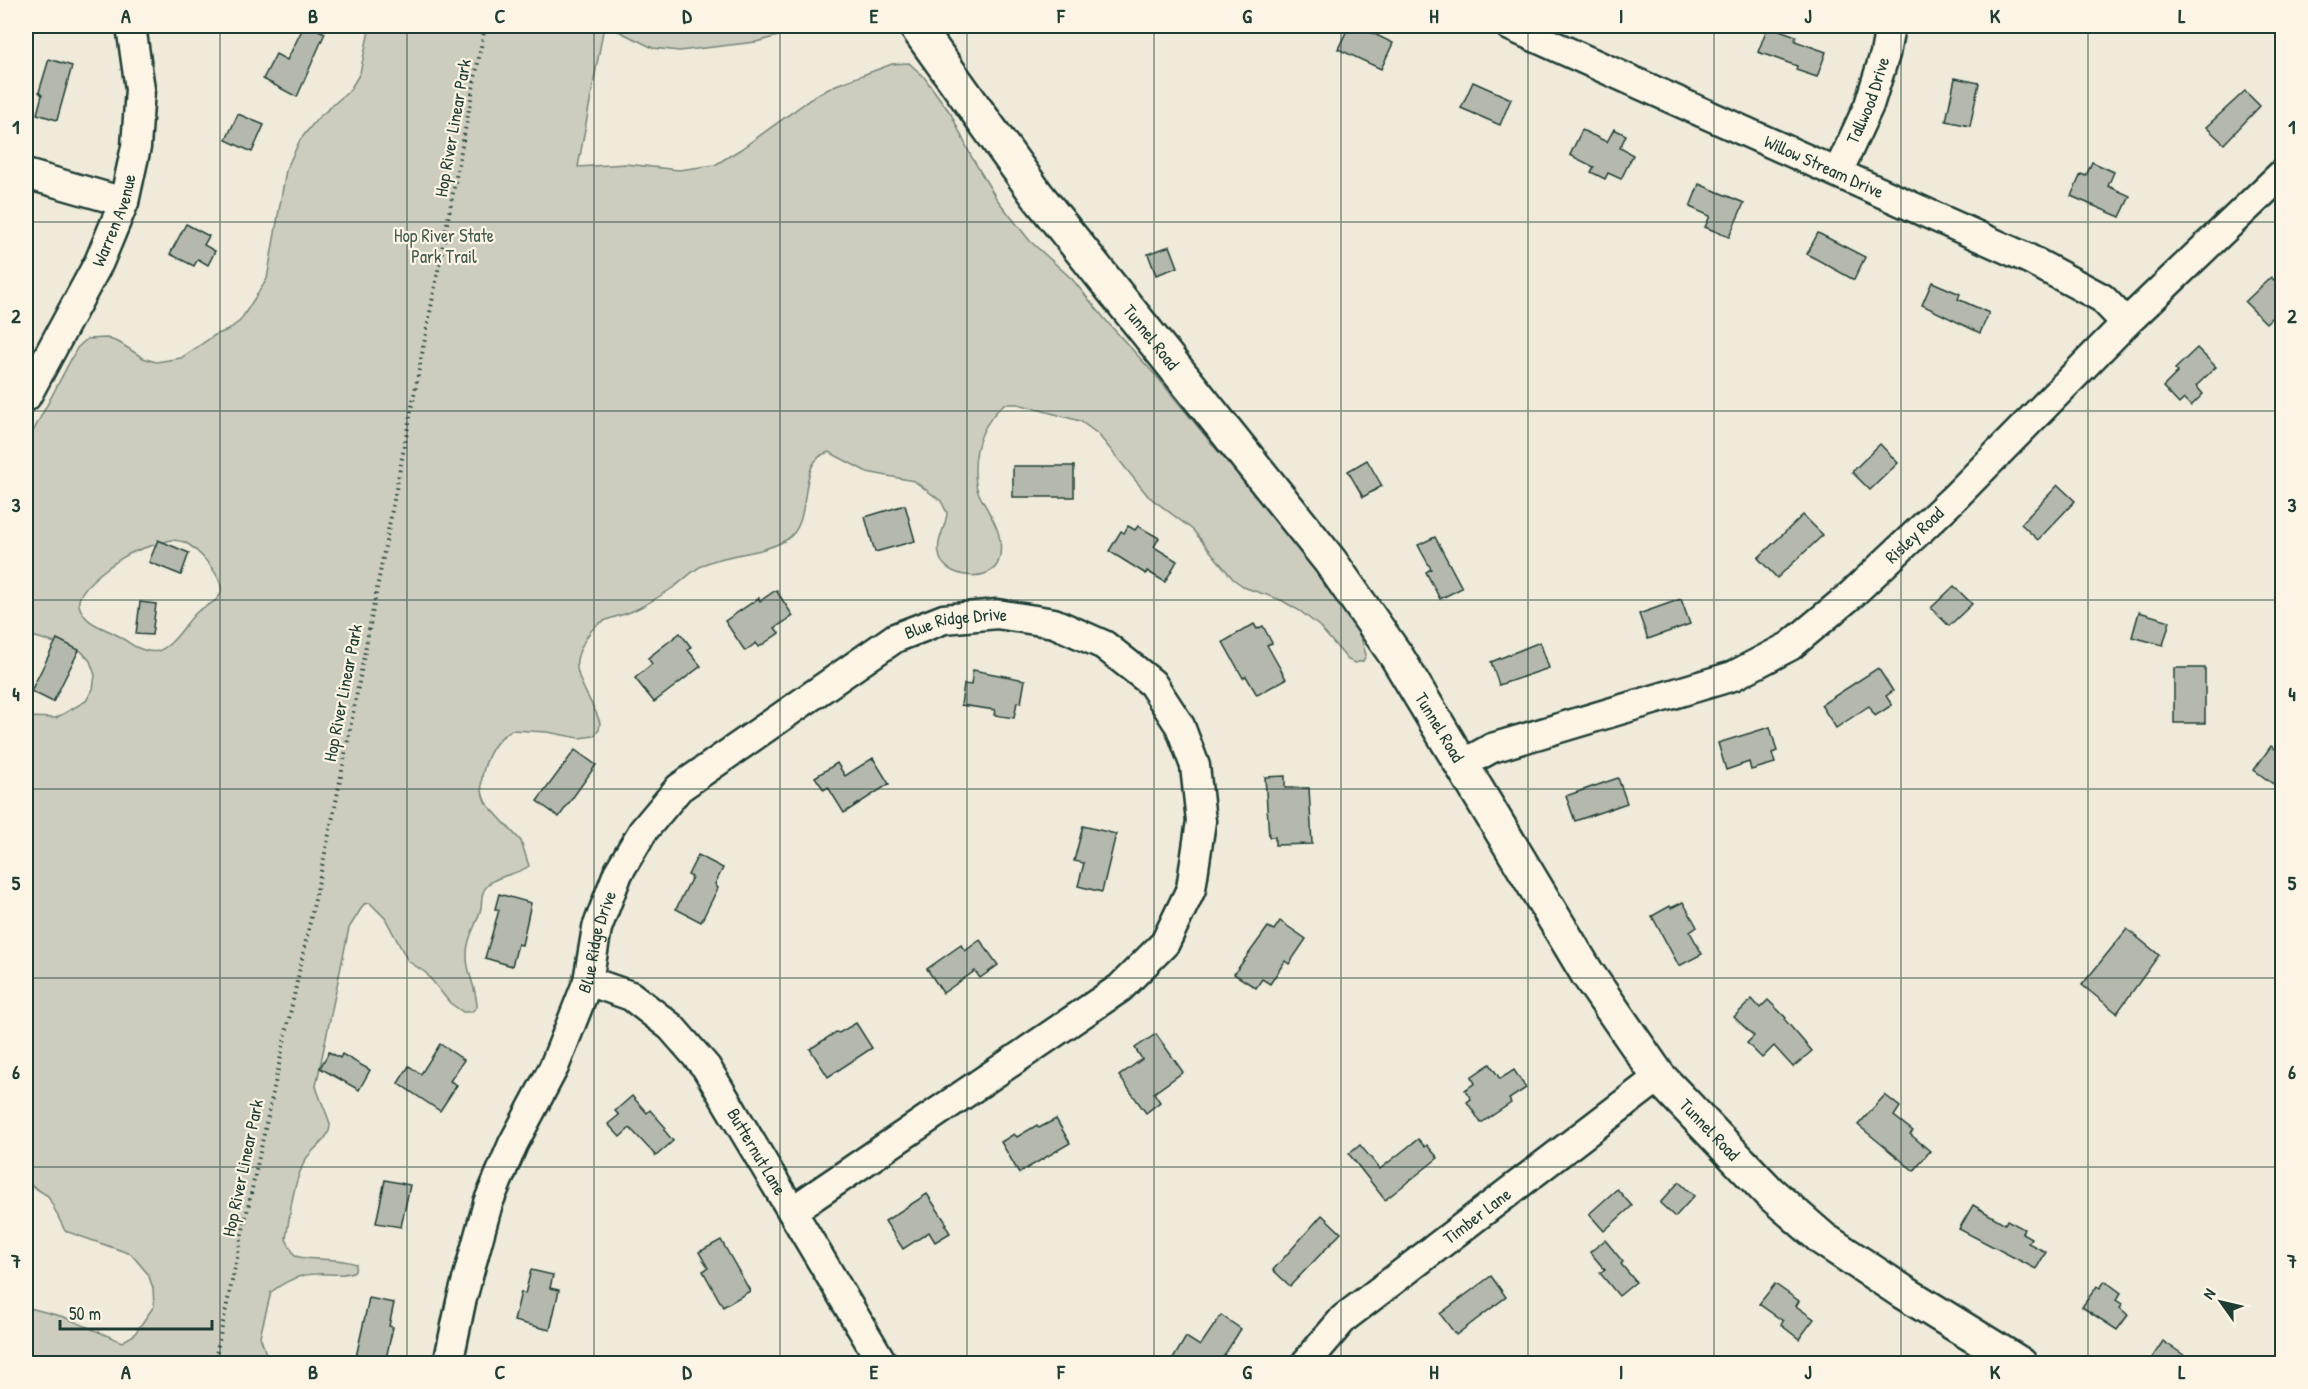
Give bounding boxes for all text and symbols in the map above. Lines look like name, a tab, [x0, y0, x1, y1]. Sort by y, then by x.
text: A	[121, 2, 131, 29]
text: B	[308, 2, 318, 29]
text: C	[495, 2, 506, 29]
text: D	[682, 2, 692, 29]
text: E	[870, 2, 879, 29]
text: F	[1056, 2, 1066, 29]
text: G	[1242, 2, 1252, 29]
text: H	[1429, 2, 1439, 29]
text: I	[1619, 2, 1623, 29]
text: J	[1804, 2, 1812, 29]
text: K	[1990, 2, 2001, 29]
text: L	[2178, 2, 2186, 29]
street label: Tallwood Drive	[1840, 54, 1895, 148]
street label: Hop River Linear Park	[428, 57, 477, 199]
text: 1	[12, 113, 20, 140]
text: 1	[2288, 113, 2296, 140]
street label: Willow Stream Drive	[1760, 129, 1888, 204]
street label: Warren Avenue	[85, 172, 142, 270]
park label: Hop River State Park Trail	[394, 223, 494, 269]
street label: Tunnel Road	[1117, 299, 1185, 375]
text: 2	[11, 302, 21, 329]
text: 2	[2287, 302, 2297, 329]
text: 3	[12, 491, 21, 518]
text: 3	[2288, 491, 2297, 518]
street label: Risley Road	[1879, 501, 1949, 569]
street label: Blue Ridge Drive	[901, 601, 1009, 645]
street label: Hop River Linear Park	[317, 622, 368, 764]
text: 4	[12, 680, 20, 707]
text: 4	[2288, 680, 2296, 707]
street label: Tunnel Road	[1409, 688, 1471, 767]
text: 5	[12, 869, 21, 896]
text: 5	[2288, 869, 2297, 896]
street label: Blue Ridge Drive	[571, 887, 622, 997]
text: 6	[12, 1058, 20, 1085]
text: 6	[2288, 1058, 2296, 1085]
street label: Tunnel Road	[1674, 1093, 1746, 1166]
street label: Hop River Linear Park	[216, 1097, 269, 1239]
street label: Butternut Lane	[721, 1103, 793, 1200]
street label: Timber Lane	[1438, 1182, 1516, 1250]
text: 7	[10, 1247, 21, 1274]
text: 7	[2286, 1247, 2297, 1274]
north arrow	[2191, 1272, 2251, 1332]
text: N	[2197, 1284, 2220, 1303]
scale bar	[60, 1293, 212, 1331]
text: 50 m	[69, 1301, 101, 1326]
text: A	[121, 1358, 131, 1385]
text: B	[308, 1358, 318, 1385]
text: C	[495, 1358, 506, 1385]
text: D	[682, 1358, 692, 1385]
text: E	[870, 1358, 879, 1385]
text: F	[1056, 1358, 1066, 1385]
text: G	[1242, 1358, 1252, 1385]
text: H	[1429, 1358, 1439, 1385]
text: I	[1619, 1358, 1623, 1385]
text: J	[1804, 1358, 1812, 1385]
text: K	[1990, 1358, 2001, 1385]
text: L	[2178, 1358, 2186, 1385]

